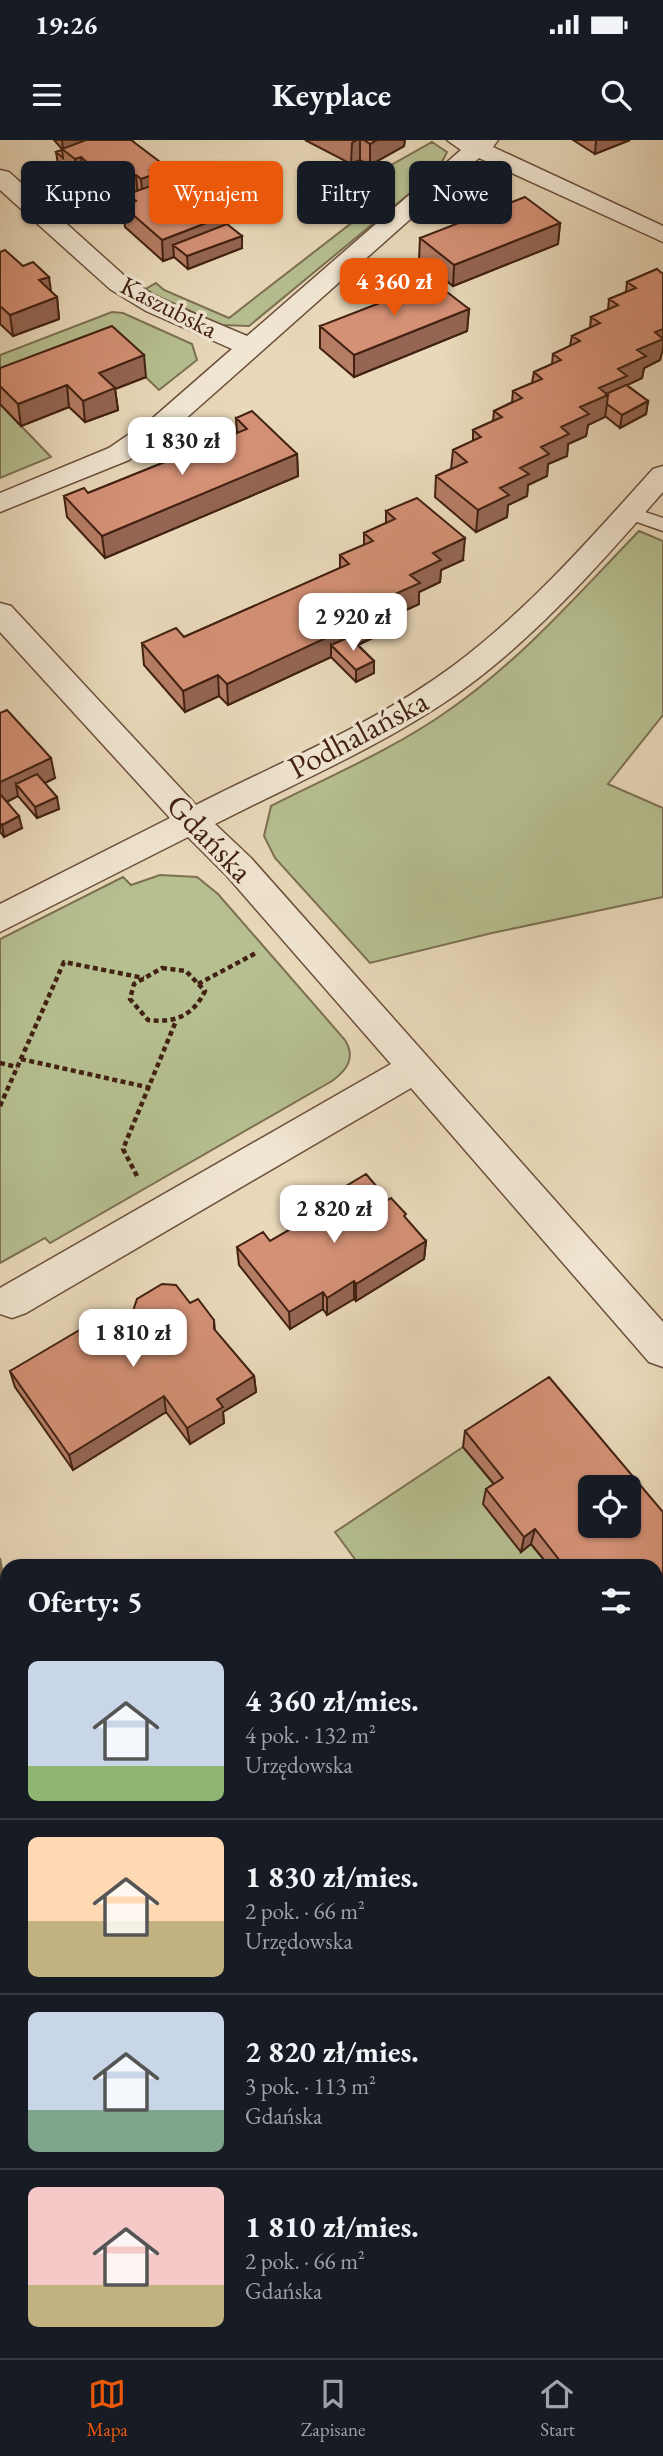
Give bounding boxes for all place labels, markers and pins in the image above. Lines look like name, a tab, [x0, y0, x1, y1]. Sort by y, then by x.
pin: 4 360 zł	[322, 258, 466, 318]
pin: 1 830 zł	[110, 418, 254, 477]
pin: 2 920 zł	[281, 594, 425, 653]
pin: 2 820 zł	[262, 1186, 406, 1245]
pin: 1 810 zł	[61, 1310, 205, 1369]

